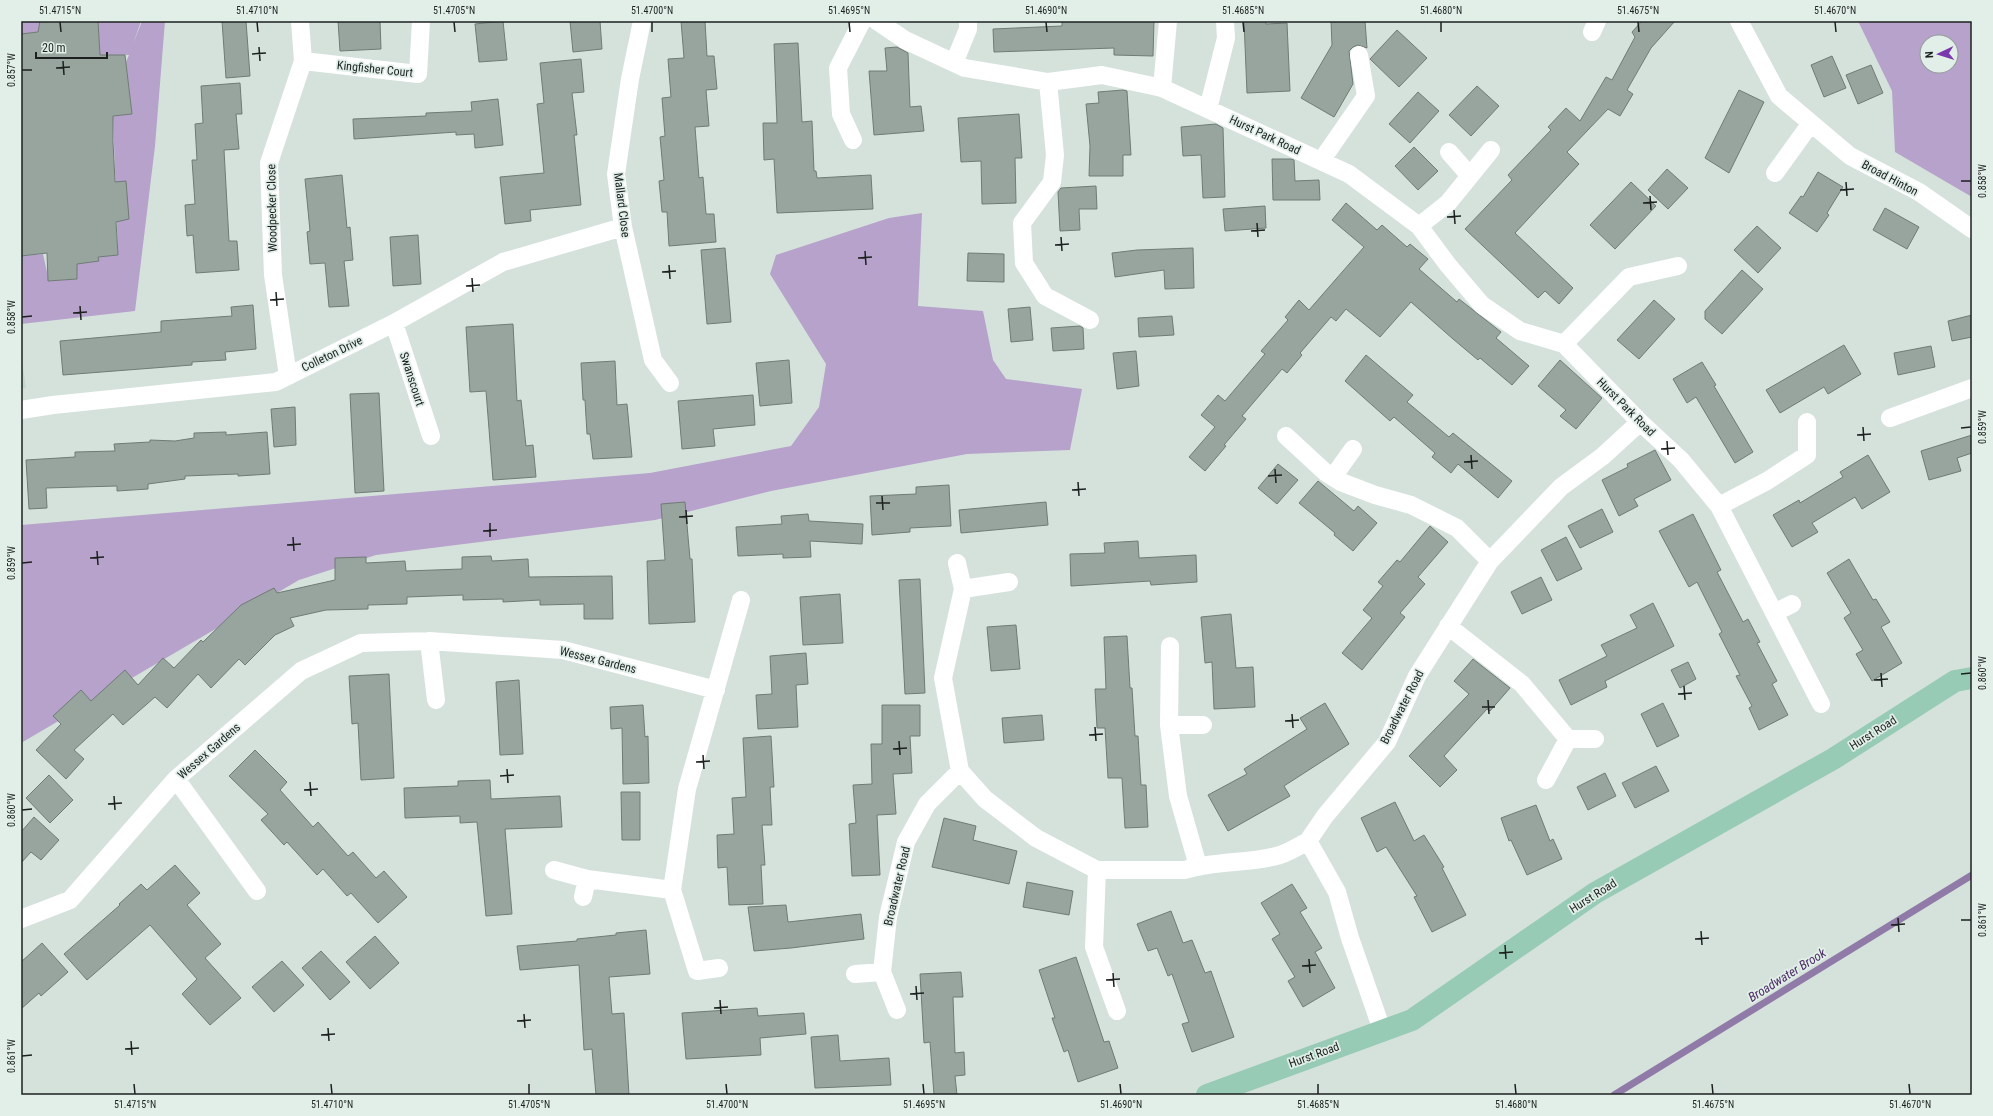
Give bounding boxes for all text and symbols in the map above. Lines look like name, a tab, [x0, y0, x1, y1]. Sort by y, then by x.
text: 51.4715°N	[39, 5, 81, 16]
text: 51.4710°N	[236, 5, 278, 16]
text: 51.4705°N	[433, 5, 475, 16]
text: 51.4700°N	[631, 5, 673, 16]
text: 51.4695°N	[828, 5, 870, 16]
text: 51.4690°N	[1025, 5, 1067, 16]
text: 51.4685°N	[1222, 5, 1264, 16]
text: 51.4680°N	[1420, 5, 1462, 16]
text: 51.4675°N	[1617, 5, 1659, 16]
text: 51.4670°N	[1814, 5, 1856, 16]
scale bar	[36, 34, 107, 60]
north arrow	[1919, 34, 1959, 74]
text: 20 m	[42, 41, 66, 55]
text: N	[1923, 51, 1936, 58]
text: 0.857°W	[6, 53, 17, 87]
street label: Kingfisher Court	[336, 58, 414, 80]
street label: Hurst Park Road	[1227, 112, 1303, 158]
street label: Broad Hinton	[1859, 157, 1921, 199]
street label: Woodpecker Close	[264, 163, 280, 252]
text: 0.858°W	[1977, 164, 1988, 198]
street label: Mallard Close	[611, 172, 633, 238]
text: 0.858°W	[6, 300, 17, 334]
street label: Colleton Drive	[299, 333, 365, 375]
street label: Swanscourt	[397, 350, 427, 408]
street label: Hurst Park Road	[1594, 375, 1658, 439]
text: 0.859°W	[1977, 410, 1988, 444]
text: 0.859°W	[6, 546, 17, 580]
street label: Wessex Gardens	[558, 644, 638, 676]
text: 0.860°W	[1977, 656, 1988, 690]
street label: Broadwater Road	[1377, 668, 1427, 746]
street label: Hurst Road	[1847, 713, 1899, 753]
street label: Wessex Gardens	[175, 720, 243, 782]
text: 0.860°W	[6, 793, 17, 827]
street label: Broadwater Road	[881, 845, 913, 927]
street label: Hurst Road	[1567, 876, 1619, 916]
text: 0.861°W	[1977, 903, 1988, 937]
water label: Broadwater Brook	[1745, 945, 1829, 1005]
text: 0.861°W	[6, 1039, 17, 1073]
street label: Hurst Road	[1287, 1039, 1341, 1071]
text: 51.4715°N	[114, 1099, 156, 1110]
text: 51.4710°N	[311, 1099, 353, 1110]
text: 51.4705°N	[508, 1099, 550, 1110]
text: 51.4700°N	[706, 1099, 748, 1110]
text: 51.4695°N	[903, 1099, 945, 1110]
text: 51.4690°N	[1100, 1099, 1142, 1110]
text: 51.4685°N	[1297, 1099, 1339, 1110]
text: 51.4680°N	[1495, 1099, 1537, 1110]
text: 51.4675°N	[1692, 1099, 1734, 1110]
text: 51.4670°N	[1889, 1099, 1931, 1110]

